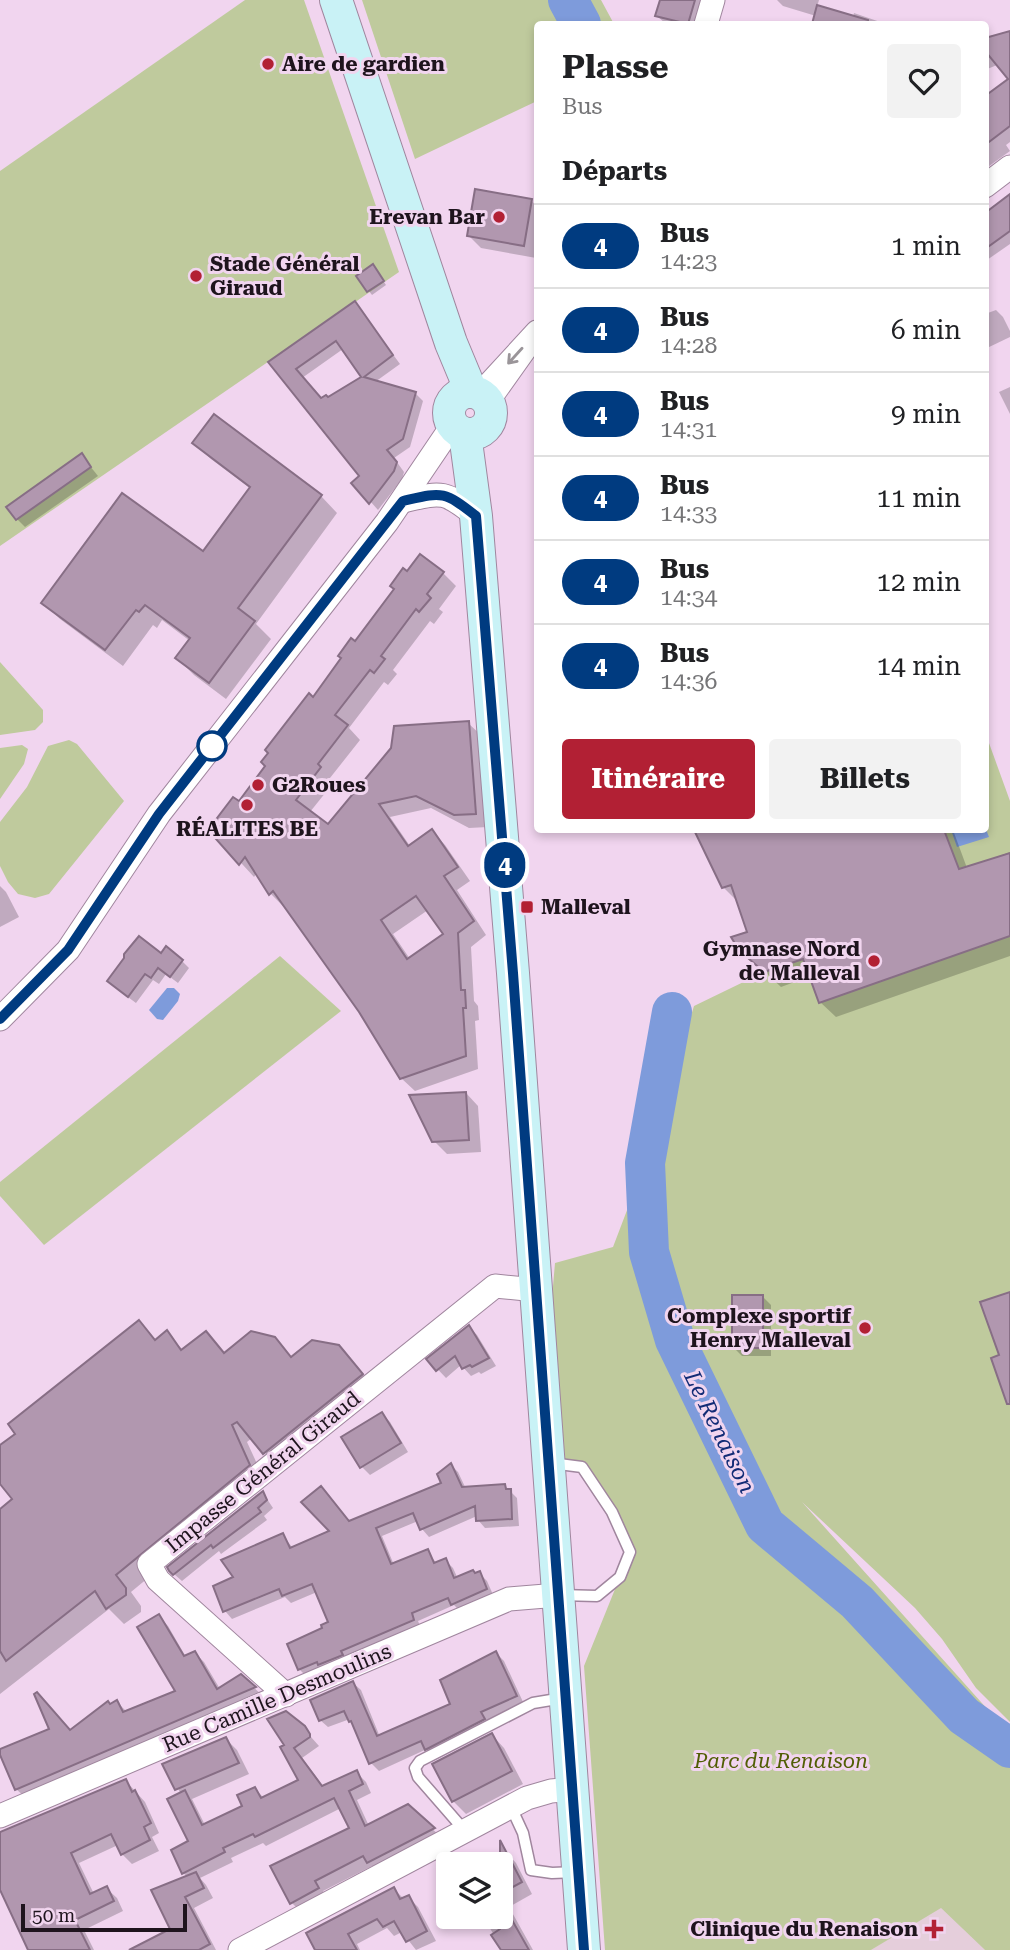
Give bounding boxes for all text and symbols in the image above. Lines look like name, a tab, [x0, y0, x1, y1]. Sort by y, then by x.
button: heart	[887, 44, 961, 118]
text: Plasse	[562, 47, 669, 86]
place label: Aire de gardien	[282, 52, 445, 76]
marker: Aire de gardien	[260, 56, 276, 72]
text: Bus	[562, 93, 602, 120]
text: Départs	[562, 156, 667, 186]
place label: Erevan Bar	[369, 205, 485, 229]
marker: Erevan Bar	[491, 209, 507, 225]
text: Bus	[660, 218, 709, 248]
text: 1 min	[891, 231, 961, 261]
text: 4	[594, 232, 607, 260]
text: 14:23	[660, 248, 717, 275]
place label: Stade Général Giraud	[210, 252, 360, 300]
marker: Stade Général Giraud	[188, 268, 204, 284]
text: Bus	[660, 302, 709, 332]
text: 6 min	[891, 315, 961, 345]
text: 4	[594, 316, 607, 344]
text: 14:28	[660, 332, 717, 359]
one-way arrow	[507, 347, 523, 365]
text: Bus	[660, 386, 709, 416]
text: 9 min	[891, 399, 961, 429]
text: 4	[594, 400, 607, 428]
text: 14:31	[660, 416, 717, 443]
text: Bus	[660, 470, 709, 500]
text: 11 min	[877, 483, 961, 513]
text: 4	[594, 484, 607, 512]
text: 14:33	[660, 500, 717, 527]
text: Bus	[660, 554, 709, 584]
text: 12 min	[877, 567, 961, 597]
text: 4	[594, 568, 607, 596]
text: 14:34	[660, 584, 717, 611]
text: Bus	[660, 638, 709, 668]
text: 14 min	[877, 651, 961, 681]
text: 4	[594, 652, 607, 680]
text: 14:36	[660, 668, 717, 695]
unlabelled marker	[197, 731, 227, 761]
button: Itinéraire	[562, 739, 755, 819]
button: Billets	[769, 739, 961, 819]
place label: G2Roues	[272, 773, 366, 797]
marker: G2Roues	[250, 777, 266, 793]
marker: RÉALITES BE	[239, 797, 255, 813]
place label: RÉALITES BE	[176, 816, 318, 841]
line badge: 4	[482, 842, 528, 888]
text: 4	[498, 851, 512, 879]
place label: Malleval	[541, 895, 631, 919]
marker: Malleval	[519, 899, 535, 915]
place label: Gymnase Nord de Malleval	[703, 937, 860, 985]
marker: Gymnase Nord de Malleval	[866, 953, 882, 969]
place label: Complexe sportif Henry Malleval	[667, 1304, 852, 1352]
marker: Complexe sportif Henry Malleval	[857, 1320, 873, 1336]
water label: Le Renaison	[678, 1366, 761, 1498]
street label: Impasse Général Giraud	[161, 1386, 365, 1558]
street label: Rue Camille Desmoulins	[159, 1639, 395, 1757]
park label: Parc du Renaison	[693, 1749, 868, 1773]
map controls	[436, 1852, 513, 1929]
button: layers	[436, 1852, 513, 1929]
scale bar	[21, 1901, 187, 1933]
text: 50 m	[32, 1904, 75, 1927]
place label: Clinique du Renaison	[690, 1917, 918, 1941]
marker: Clinique du Renaison	[924, 1919, 944, 1939]

